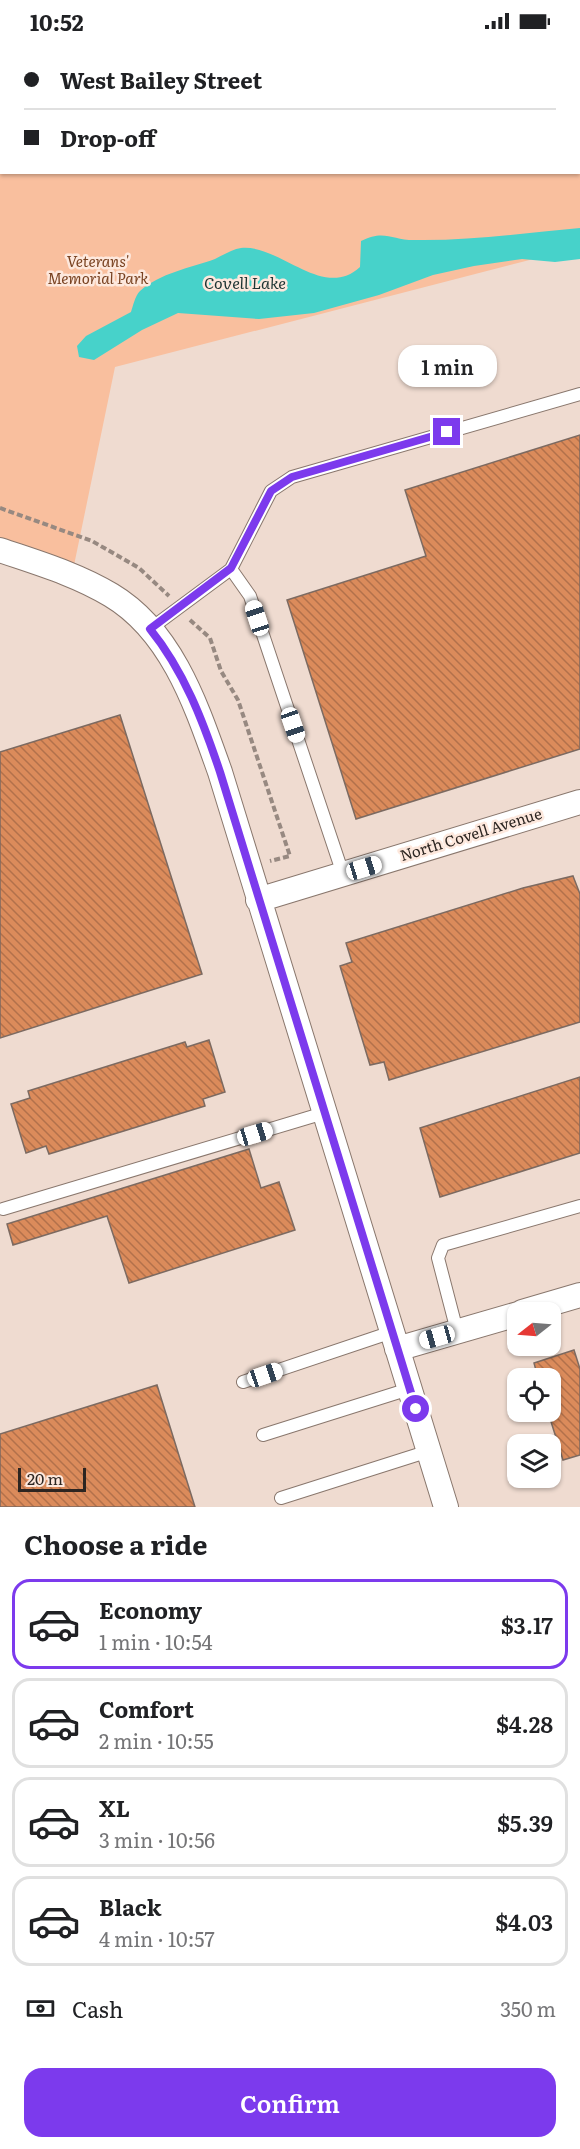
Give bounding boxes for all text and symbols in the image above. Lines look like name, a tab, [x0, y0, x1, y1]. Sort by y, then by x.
text: 10:52	[30, 5, 83, 38]
text: West Bailey Street	[60, 63, 262, 96]
text: Drop-off	[60, 121, 156, 154]
park label: Veterans' Memorial Park	[48, 249, 149, 289]
water label: Covell Lake	[204, 270, 286, 294]
callout: 1 min	[398, 345, 496, 387]
text: 1 min	[421, 351, 474, 381]
route end	[433, 418, 460, 445]
car	[243, 598, 271, 638]
car	[279, 705, 307, 745]
street label: North Covell Avenue	[397, 801, 545, 866]
car	[344, 854, 384, 882]
car	[235, 1120, 275, 1148]
north arrow	[507, 1302, 561, 1356]
map controls	[507, 1302, 561, 1488]
car	[417, 1323, 457, 1351]
car	[245, 1361, 285, 1389]
button: locate	[507, 1368, 561, 1422]
route start	[402, 1395, 429, 1422]
button: layers	[507, 1434, 561, 1488]
scale bar	[18, 1465, 86, 1492]
text: 20 m	[27, 1466, 63, 1490]
text: Choose a ride	[24, 1523, 207, 1563]
text: Economy	[99, 1593, 202, 1626]
icon: car	[27, 1597, 81, 1651]
text: $3.17	[501, 1608, 553, 1641]
text: 1 min · 10:54	[99, 1626, 213, 1656]
text: Comfort	[99, 1692, 194, 1725]
icon: car	[27, 1696, 81, 1750]
text: $4.28	[496, 1707, 553, 1740]
text: 2 min · 10:55	[99, 1725, 214, 1755]
text: XL	[99, 1791, 130, 1824]
icon: car	[27, 1795, 81, 1849]
text: $5.39	[497, 1806, 553, 1839]
text: 3 min · 10:56	[99, 1824, 215, 1854]
text: Black	[99, 1890, 161, 1923]
icon: car	[27, 1894, 81, 1948]
text: $4.03	[495, 1905, 553, 1938]
text: 4 min · 10:57	[99, 1923, 215, 1953]
icon: cash	[24, 1992, 57, 2025]
text: Cash	[72, 1992, 123, 2025]
text: 350 m	[500, 1993, 556, 2023]
button: Confirm	[24, 2068, 556, 2137]

